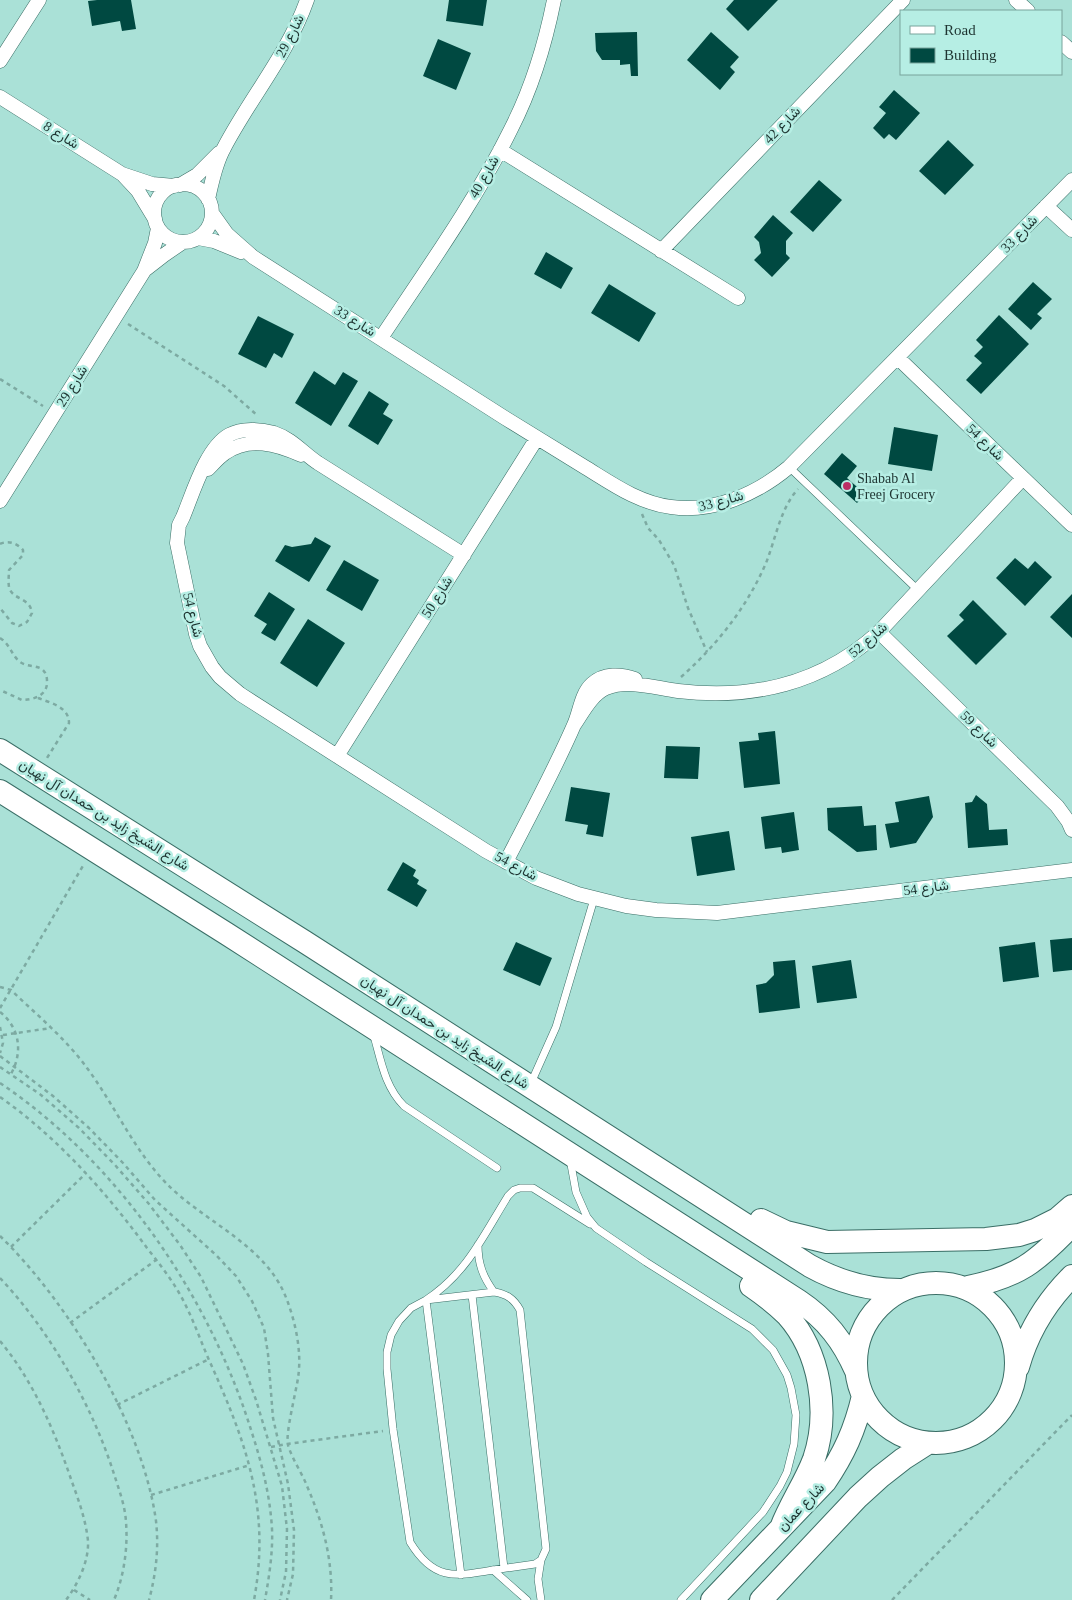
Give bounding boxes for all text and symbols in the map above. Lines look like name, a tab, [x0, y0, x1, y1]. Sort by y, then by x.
legend	[900, 10, 1062, 75]
street label: شارع 29	[273, 12, 310, 61]
text: Road	[944, 22, 976, 38]
text: Building	[944, 47, 997, 63]
street label: شارع 42	[761, 103, 805, 149]
street label: شارع 8	[39, 118, 81, 154]
street label: شارع 40	[466, 153, 505, 202]
street label: شارع 33	[998, 212, 1042, 258]
street label: شارع 33	[330, 303, 378, 342]
street label: شارع 29	[54, 363, 93, 411]
street label: شارع 54	[961, 421, 1007, 465]
place label: Shabab Al Freej Grocery	[857, 471, 935, 502]
marker: Shabab Al Freej Grocery	[841, 480, 853, 492]
street label: شارع 33	[697, 488, 746, 517]
street label: شارع 50	[419, 574, 458, 622]
street label: شارع 54	[177, 591, 206, 640]
street label: شارع 52	[846, 619, 892, 663]
street label: شارع 59	[955, 708, 1001, 752]
street label: شارع الشيخ زايد بن حمدان آل نهيان	[15, 757, 191, 876]
street label: شارع 54	[491, 849, 540, 886]
street label: شارع 54	[902, 878, 950, 901]
street label: شارع الشيخ زايد بن حمدان آل نهيان	[357, 972, 532, 1094]
street label: شارع عمان	[775, 1480, 829, 1536]

